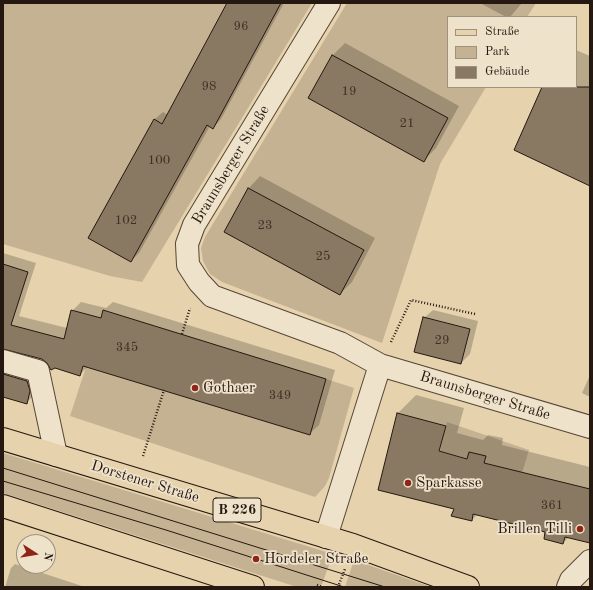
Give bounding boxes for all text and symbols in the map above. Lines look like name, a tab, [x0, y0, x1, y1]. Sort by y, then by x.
legend	[447, 16, 577, 88]
house number: 96	[233, 19, 249, 35]
text: Straße	[485, 26, 519, 38]
text: Park	[485, 46, 510, 58]
text: Gebäude	[485, 66, 529, 78]
house number: 98	[201, 79, 217, 95]
house number: 19	[341, 84, 357, 100]
street label: Braunsberger Straße	[188, 102, 274, 228]
house number: 21	[399, 116, 415, 132]
house number: 100	[148, 153, 170, 169]
house number: 102	[115, 213, 137, 229]
house number: 23	[257, 218, 273, 234]
house number: 25	[315, 249, 331, 265]
house number: 29	[434, 333, 450, 349]
house number: 345	[116, 340, 138, 356]
street label: Braunsberger Straße	[418, 368, 552, 424]
place label: Gothaer	[203, 379, 255, 397]
marker: Gothaer	[190, 383, 200, 393]
house number: 349	[269, 388, 291, 404]
street label: Dorstener Straße	[89, 457, 201, 507]
place label: Sparkasse	[416, 474, 482, 492]
marker: Sparkasse	[403, 478, 413, 488]
road number: B 226	[213, 498, 261, 522]
house number: 361	[541, 498, 563, 514]
place label: Brillen Tilli	[497, 520, 572, 538]
marker: Brillen Tilli	[575, 524, 585, 534]
north arrow	[16, 534, 56, 574]
place label: Hordeler Straße	[264, 550, 368, 568]
text: N	[41, 551, 54, 562]
marker: Hordeler Straße	[251, 554, 261, 564]

